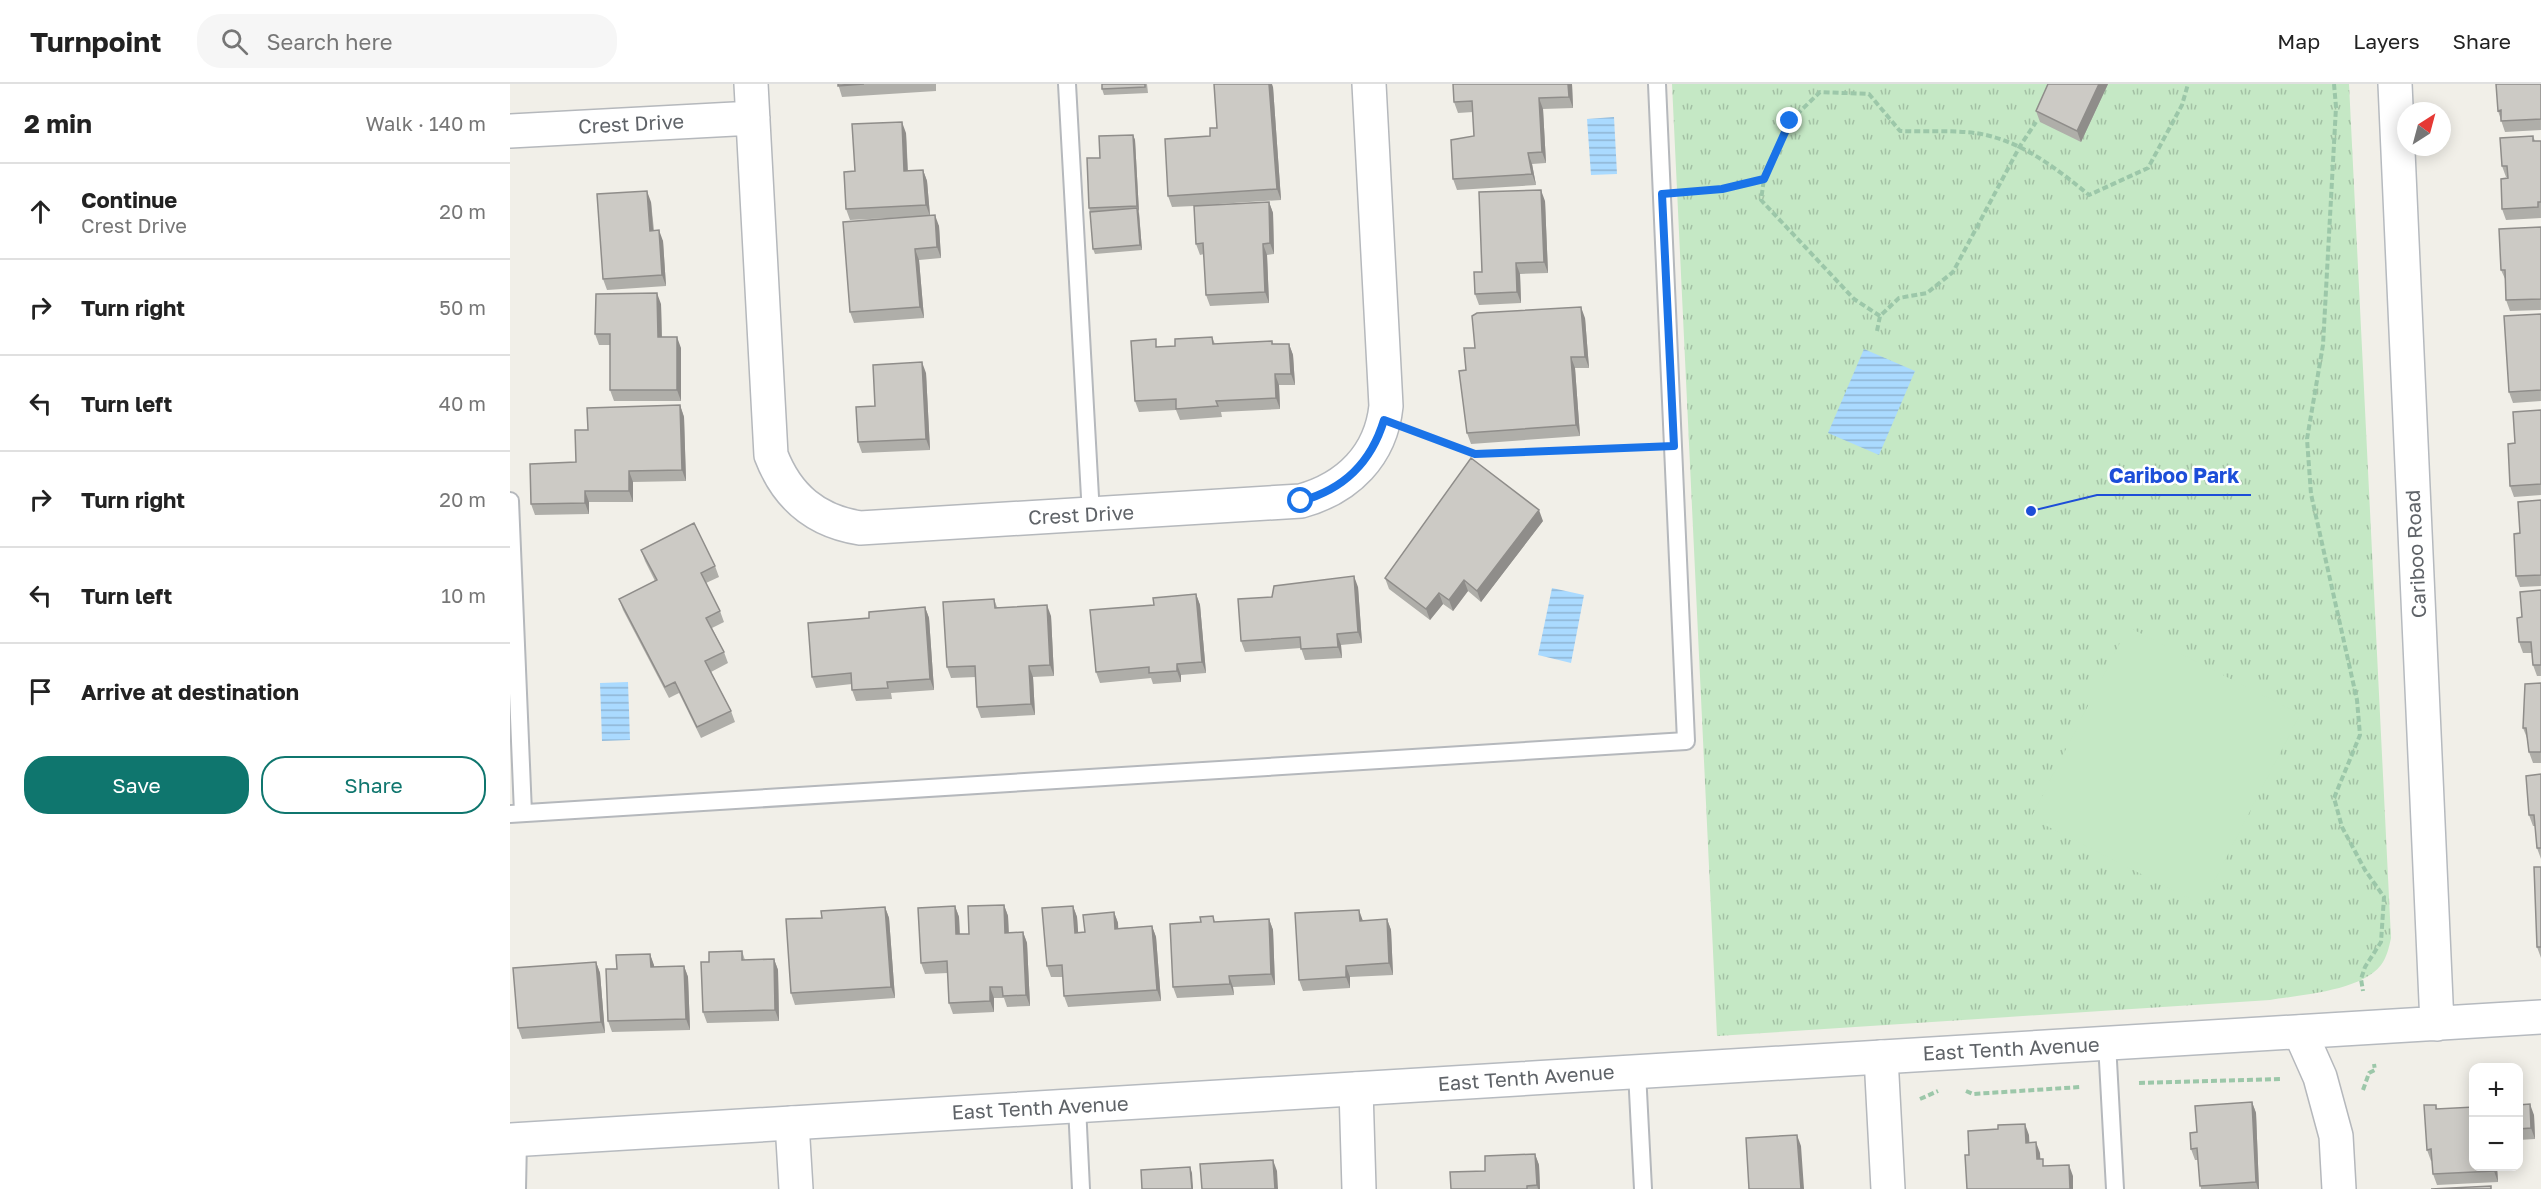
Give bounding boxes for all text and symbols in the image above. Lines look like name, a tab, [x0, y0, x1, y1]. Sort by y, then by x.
search box	[197, 14, 617, 68]
text: Turnpoint	[30, 25, 161, 58]
icon: search	[218, 25, 251, 58]
text: Search here	[266, 28, 393, 55]
text: Map	[2277, 28, 2320, 54]
text: Layers	[2353, 28, 2420, 54]
text: Share	[2453, 28, 2511, 54]
north arrow	[2397, 102, 2451, 156]
route end	[1776, 107, 1802, 133]
text: 2 min	[24, 108, 92, 139]
street label: Crest Drive	[577, 108, 684, 138]
text: Walk · 140 m	[366, 111, 486, 135]
text: Continue	[81, 186, 177, 213]
icon: ahead	[24, 195, 57, 228]
text: 20 m	[439, 199, 486, 223]
text: Crest Drive	[81, 213, 187, 237]
icon: right	[24, 291, 57, 324]
text: Turn right	[81, 294, 185, 321]
text: 50 m	[439, 295, 486, 319]
icon: left	[24, 387, 57, 420]
text: Turn left	[81, 390, 172, 417]
text: 40 m	[439, 391, 486, 415]
callout: Cariboo Park	[2097, 456, 2251, 495]
text: Cariboo Park	[2109, 462, 2239, 488]
icon: right	[24, 483, 57, 516]
text: Turn right	[81, 486, 185, 513]
text: 20 m	[439, 487, 486, 511]
route start	[1287, 487, 1313, 513]
street label: Cariboo Road	[2400, 489, 2430, 619]
street label: Crest Drive	[1027, 499, 1134, 529]
icon: left	[24, 579, 57, 612]
text: Turn left	[81, 582, 172, 609]
text: 10 m	[441, 583, 486, 607]
icon: arrive	[24, 675, 57, 708]
text: Arrive at destination	[81, 678, 299, 705]
button: Save	[24, 756, 249, 814]
button: Share	[261, 756, 486, 814]
street label: East Tenth Avenue	[1922, 1031, 2100, 1065]
street label: East Tenth Avenue	[1437, 1059, 1615, 1095]
map controls	[2469, 1063, 2523, 1171]
button: +	[2469, 1063, 2523, 1117]
street label: East Tenth Avenue	[951, 1090, 1129, 1124]
button: −	[2469, 1117, 2523, 1171]

